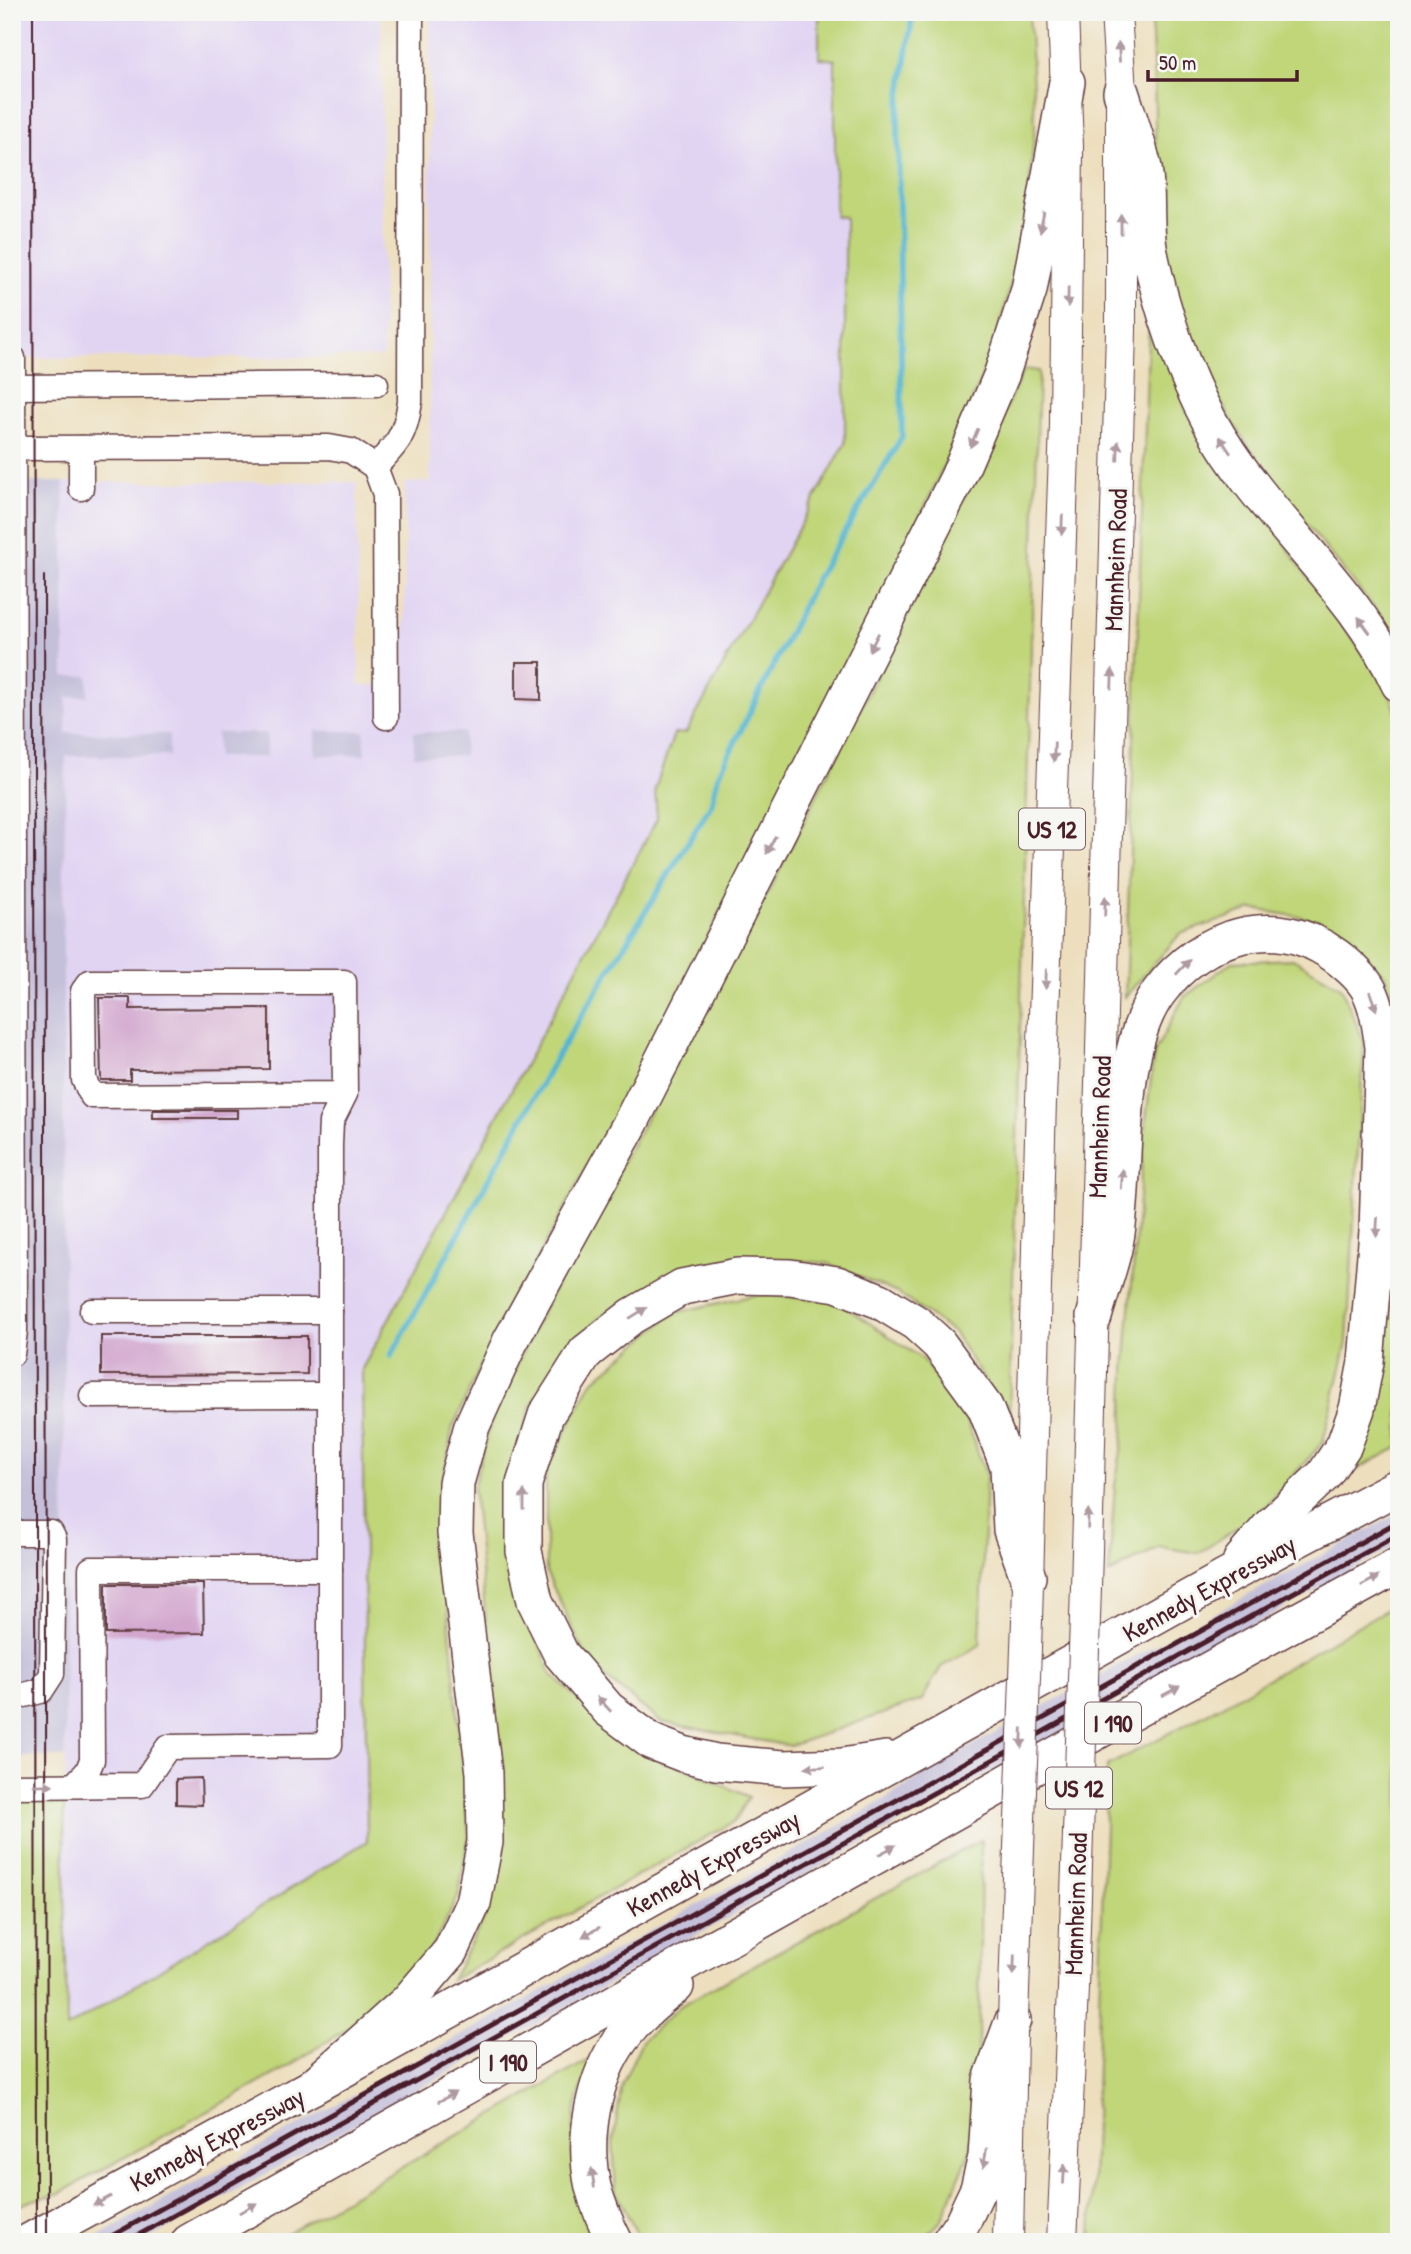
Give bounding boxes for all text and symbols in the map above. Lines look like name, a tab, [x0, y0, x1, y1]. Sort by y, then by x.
scale bar	[1148, 38, 1297, 82]
one-way arrow	[1113, 41, 1124, 63]
text: 50 m	[1159, 48, 1196, 77]
one-way arrow	[1037, 211, 1048, 233]
one-way arrow	[1115, 213, 1127, 235]
one-way arrow	[1062, 286, 1073, 308]
one-way arrow	[968, 428, 980, 448]
one-way arrow	[1219, 436, 1232, 455]
one-way arrow	[1112, 440, 1123, 462]
street label: Mannheim Road	[1095, 488, 1135, 632]
one-way arrow	[1056, 514, 1068, 536]
one-way arrow	[1358, 616, 1372, 634]
one-way arrow	[868, 632, 880, 652]
one-way arrow	[1106, 668, 1117, 690]
one-way arrow	[1049, 741, 1060, 763]
road number: US 12	[1019, 808, 1085, 850]
one-way arrow	[766, 835, 777, 855]
one-way arrow	[1100, 895, 1111, 917]
one-way arrow	[1174, 959, 1190, 976]
one-way arrow	[1040, 969, 1052, 991]
one-way arrow	[1368, 991, 1379, 1012]
street label: Mannheim Road	[1079, 1055, 1119, 1199]
one-way arrow	[1117, 1168, 1128, 1190]
one-way arrow	[1371, 1217, 1382, 1239]
one-way arrow	[629, 1307, 648, 1320]
one-way arrow	[518, 1488, 530, 1510]
one-way arrow	[1082, 1508, 1094, 1530]
street label: Kennedy Expressway	[1116, 1526, 1302, 1650]
one-way arrow	[1361, 1575, 1380, 1587]
one-way arrow	[1162, 1685, 1181, 1697]
one-way arrow	[597, 1696, 613, 1713]
road number: I 190	[1085, 1702, 1141, 1744]
one-way arrow	[1017, 1727, 1028, 1749]
one-way arrow	[803, 1761, 825, 1772]
road number: US 12	[1046, 1768, 1112, 1808]
one-way arrow	[32, 1780, 54, 1791]
street label: Kennedy Expressway	[620, 1801, 806, 1925]
street label: Mannheim Road	[1055, 1832, 1095, 1976]
one-way arrow	[878, 1844, 897, 1856]
one-way arrow	[581, 1926, 600, 1938]
one-way arrow	[1009, 1954, 1020, 1976]
road number: I 190	[480, 2041, 536, 2082]
street label: Kennedy Expressway	[124, 2078, 310, 2200]
one-way arrow	[437, 2091, 456, 2103]
one-way arrow	[979, 2147, 990, 2169]
one-way arrow	[1058, 2162, 1069, 2184]
one-way arrow	[587, 2167, 598, 2189]
one-way arrow	[91, 2195, 111, 2207]
one-way arrow	[239, 2202, 258, 2214]

